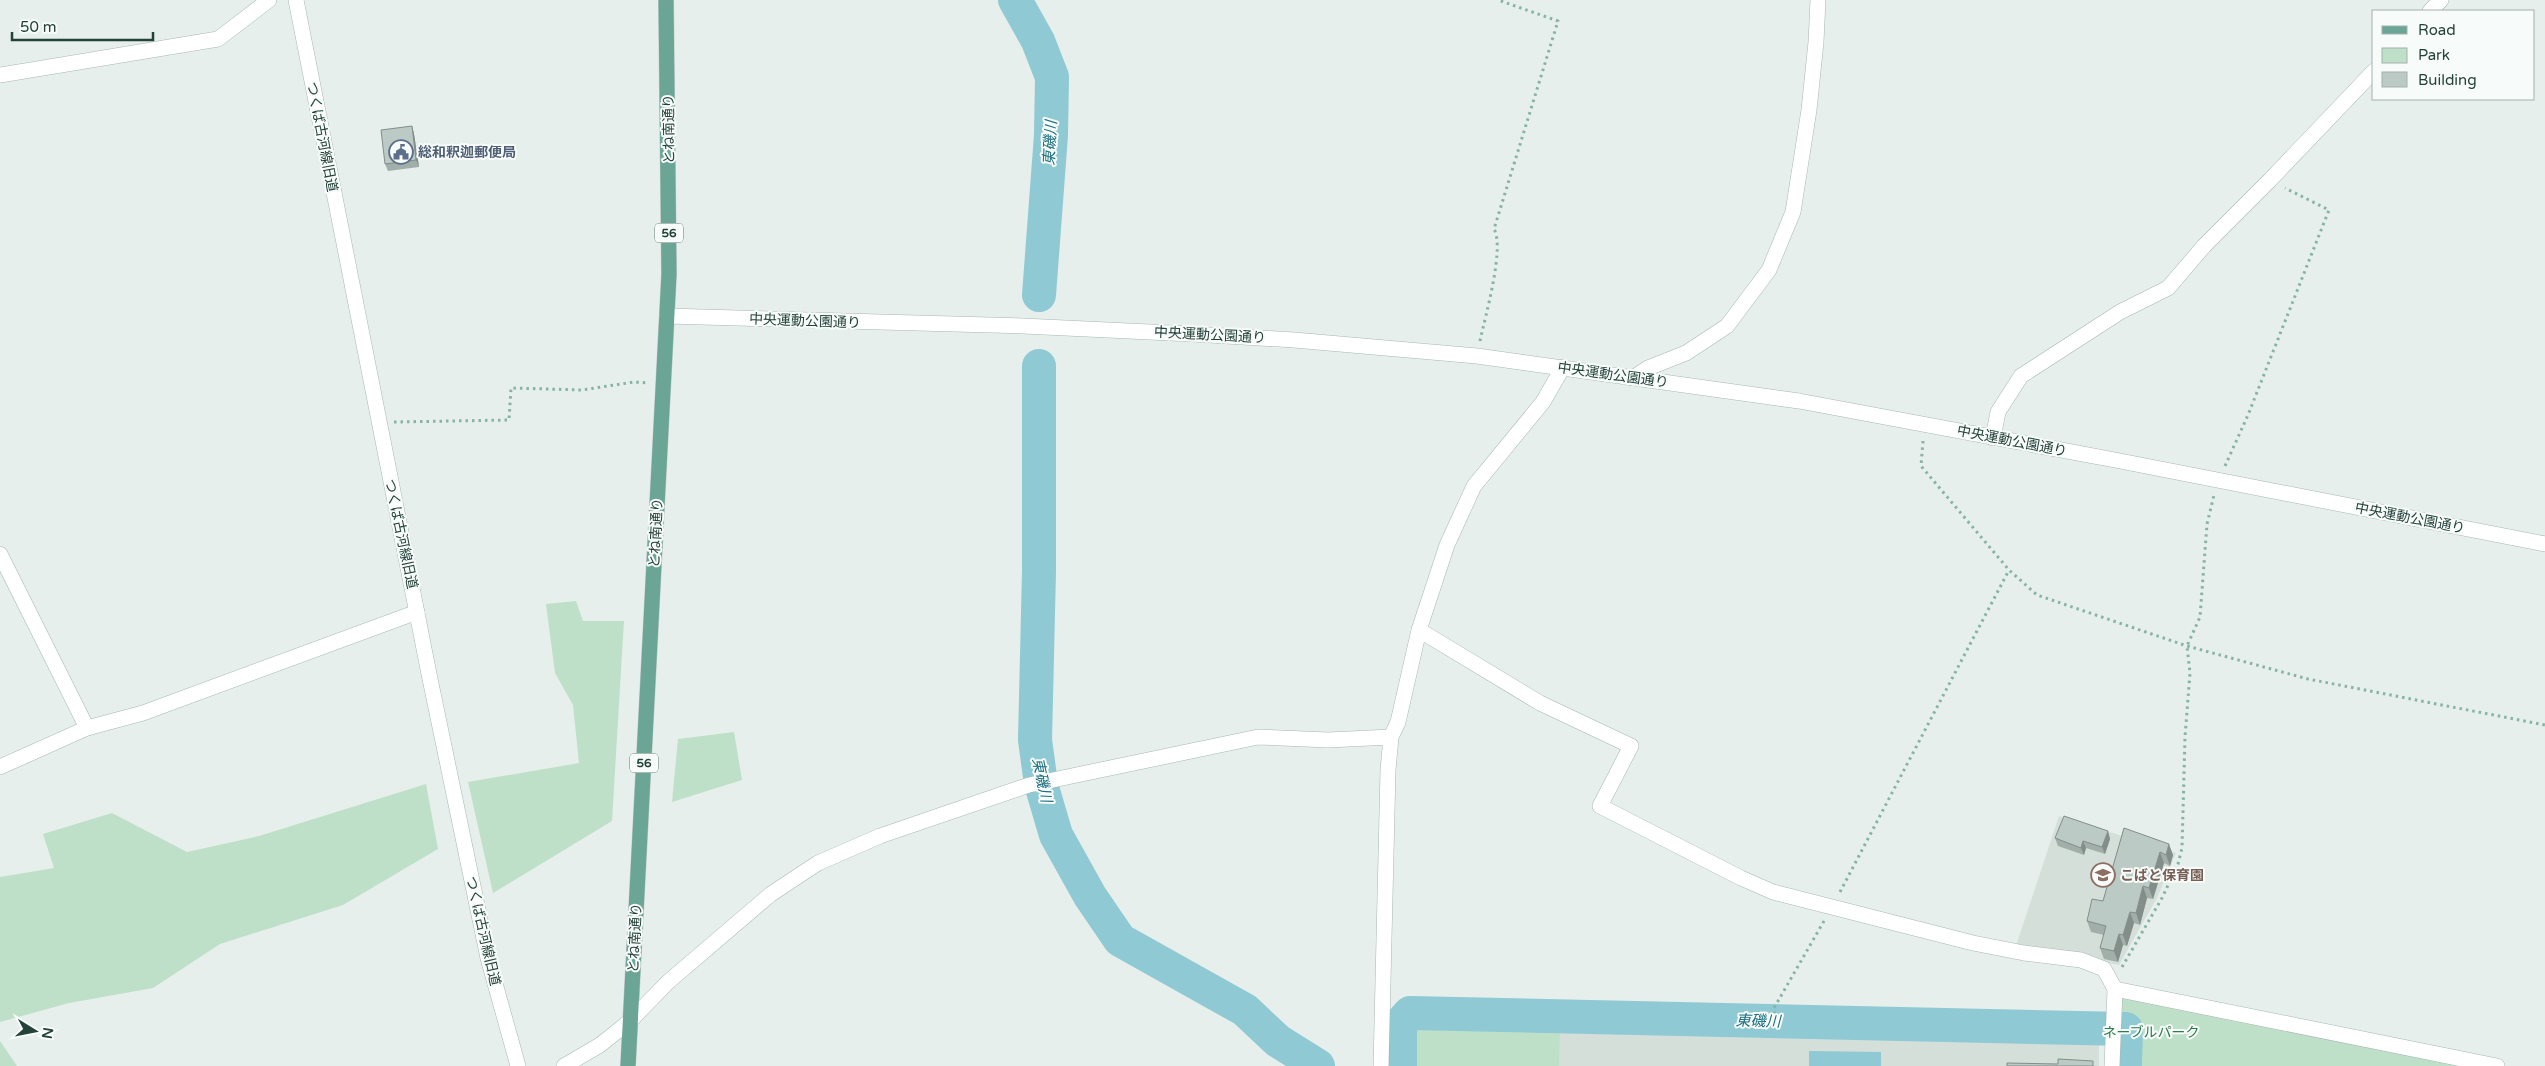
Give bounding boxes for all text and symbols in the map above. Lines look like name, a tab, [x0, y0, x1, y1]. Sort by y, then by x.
scale bar	[12, 10, 154, 42]
legend	[2372, 10, 2535, 100]
text: 50 m	[20, 18, 57, 36]
text: Road	[2418, 21, 2456, 39]
text: Park	[2418, 46, 2450, 64]
text: Building	[2418, 71, 2477, 89]
street label: つくば古河線旧道	[303, 80, 341, 194]
street label: とね南通り	[660, 94, 678, 164]
water label: 東磯川	[1040, 118, 1060, 166]
public building icon: 総和釈迦郵便局	[388, 139, 414, 165]
place label: 総和釈迦郵便局	[418, 144, 516, 161]
road number: 56	[655, 224, 683, 242]
street label: 中央運動公園通り	[749, 311, 861, 331]
street label: 中央運動公園通り	[1154, 324, 1266, 346]
street label: 中央運動公園通り	[1556, 359, 1670, 391]
street label: 中央運動公園通り	[1955, 422, 2069, 460]
street label: つくば古河線旧道	[381, 477, 421, 591]
street label: とね南通り	[646, 498, 666, 568]
street label: 中央運動公園通り	[2353, 499, 2467, 537]
road number: 56	[630, 754, 658, 772]
water label: 東磯川	[1029, 756, 1056, 806]
school or university icon: こばと保育園	[2090, 862, 2116, 888]
place label: こばと保育園	[2120, 867, 2204, 884]
street label: つくば古河線旧道	[462, 875, 504, 987]
street label: とね南通り	[625, 903, 645, 973]
north arrow	[10, 1006, 60, 1056]
water label: 東磯川	[1735, 1012, 1783, 1030]
park label: ネーブルパーク	[2102, 1024, 2200, 1041]
text: N	[38, 1026, 57, 1040]

